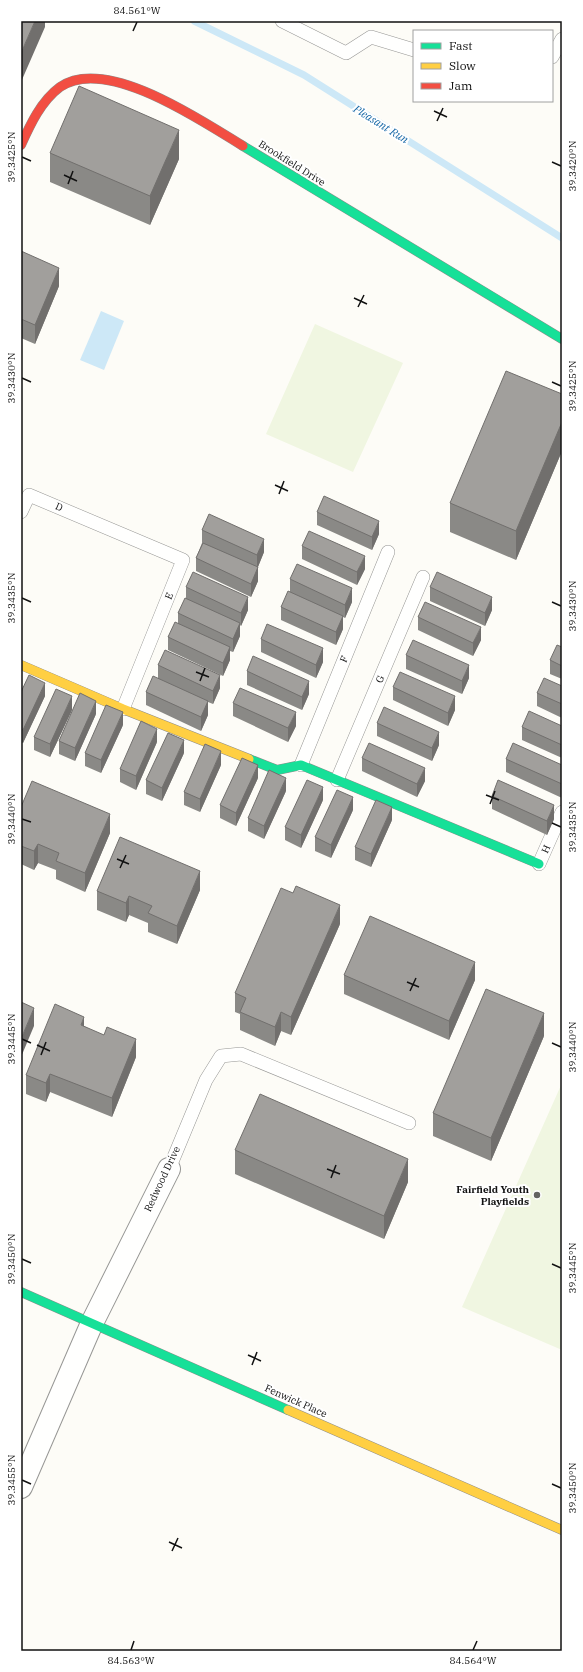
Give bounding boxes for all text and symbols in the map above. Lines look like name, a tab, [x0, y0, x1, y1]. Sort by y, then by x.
text: 84.561°W	[113, 4, 161, 17]
legend	[413, 30, 553, 102]
text: Fast	[449, 38, 473, 53]
text: Slow	[449, 58, 476, 73]
text: Jam	[449, 78, 473, 93]
water label: Pleasant Run	[350, 101, 412, 147]
text: 39.3425°N	[5, 131, 18, 183]
street label: Brookfield Drive	[256, 137, 328, 189]
text: 39.3420°N	[566, 140, 579, 192]
text: 39.3430°N	[5, 352, 18, 404]
text: 39.3425°N	[566, 360, 579, 412]
street label: D	[53, 500, 65, 514]
text: 39.3435°N	[5, 572, 18, 624]
text: 39.3430°N	[566, 580, 579, 632]
street label: E	[162, 591, 176, 601]
street label: F	[337, 654, 351, 664]
street label: G	[373, 673, 387, 685]
text: 39.3440°N	[5, 793, 18, 845]
text: 39.3435°N	[566, 801, 579, 853]
street label: H	[538, 843, 554, 855]
text: 39.3445°N	[5, 1013, 18, 1065]
text: 39.3440°N	[566, 1021, 579, 1073]
street label: Redwood Drive	[141, 1144, 183, 1214]
place label: Fairfield Youth Playfields	[456, 1183, 529, 1208]
marker: Fairfield Youth Playfields	[532, 1190, 542, 1200]
text: 39.3450°N	[5, 1233, 18, 1285]
text: 39.3445°N	[566, 1242, 579, 1294]
street label: Fenwick Place	[263, 1381, 329, 1421]
text: 39.3455°N	[5, 1454, 18, 1506]
text: 39.3450°N	[566, 1462, 579, 1514]
text: 84.563°W	[107, 1654, 155, 1667]
text: 84.564°W	[449, 1654, 497, 1667]

